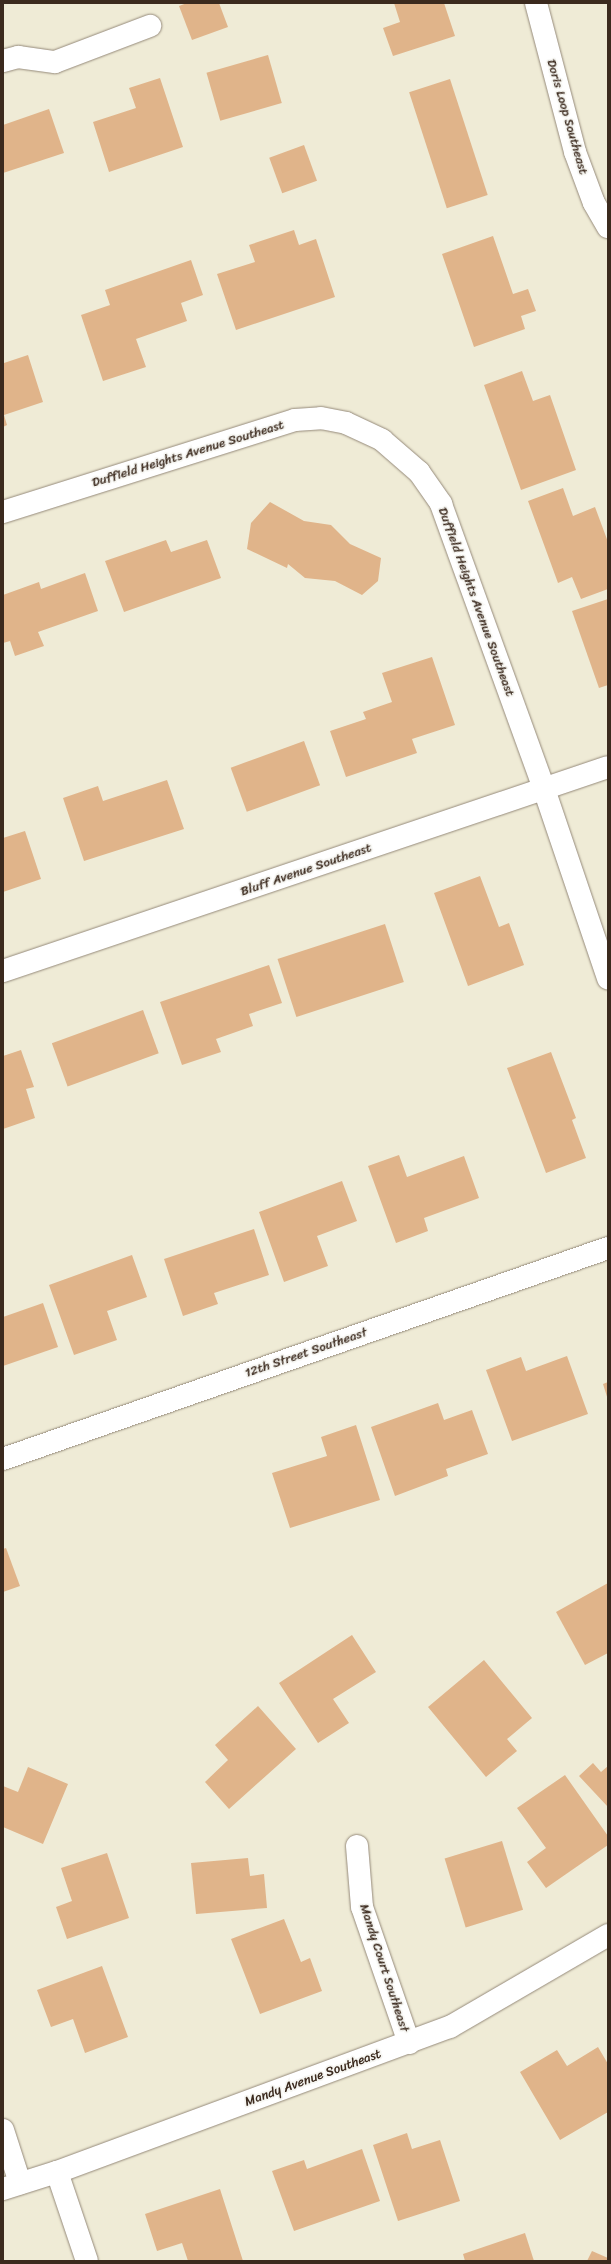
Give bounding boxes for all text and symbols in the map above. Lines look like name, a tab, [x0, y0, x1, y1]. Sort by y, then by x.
street label: Doris Loop Southeast	[543, 57, 591, 177]
street label: Duffield Heights Avenue Southeast	[90, 417, 286, 491]
street label: Duffield Heights Avenue Southeast	[434, 505, 518, 699]
street label: Bluff Avenue Southeast	[239, 840, 373, 900]
street label: 12th Street Southeast	[243, 1325, 369, 1381]
street label: Mandy Court Southeast	[356, 1901, 412, 2035]
street label: Mandy Avenue Southeast	[243, 2046, 383, 2110]

